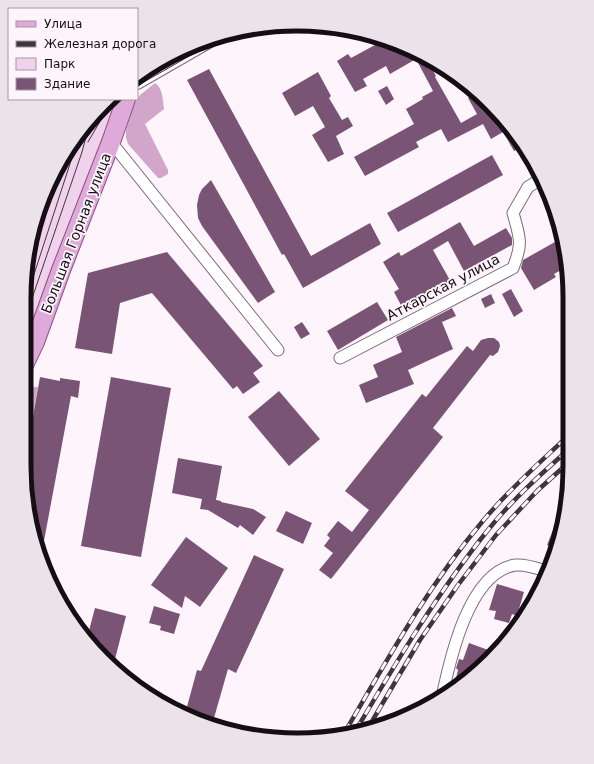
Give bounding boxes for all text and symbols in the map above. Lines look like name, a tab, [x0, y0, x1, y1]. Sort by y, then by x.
legend	[8, 8, 138, 100]
text: Улица	[44, 17, 82, 31]
text: Железная дорога	[44, 37, 156, 51]
text: Парк	[44, 57, 75, 71]
text: Здание	[44, 77, 90, 91]
street label: Большая Горная улица	[38, 150, 114, 316]
street label: Аткарская улица	[384, 250, 502, 324]

